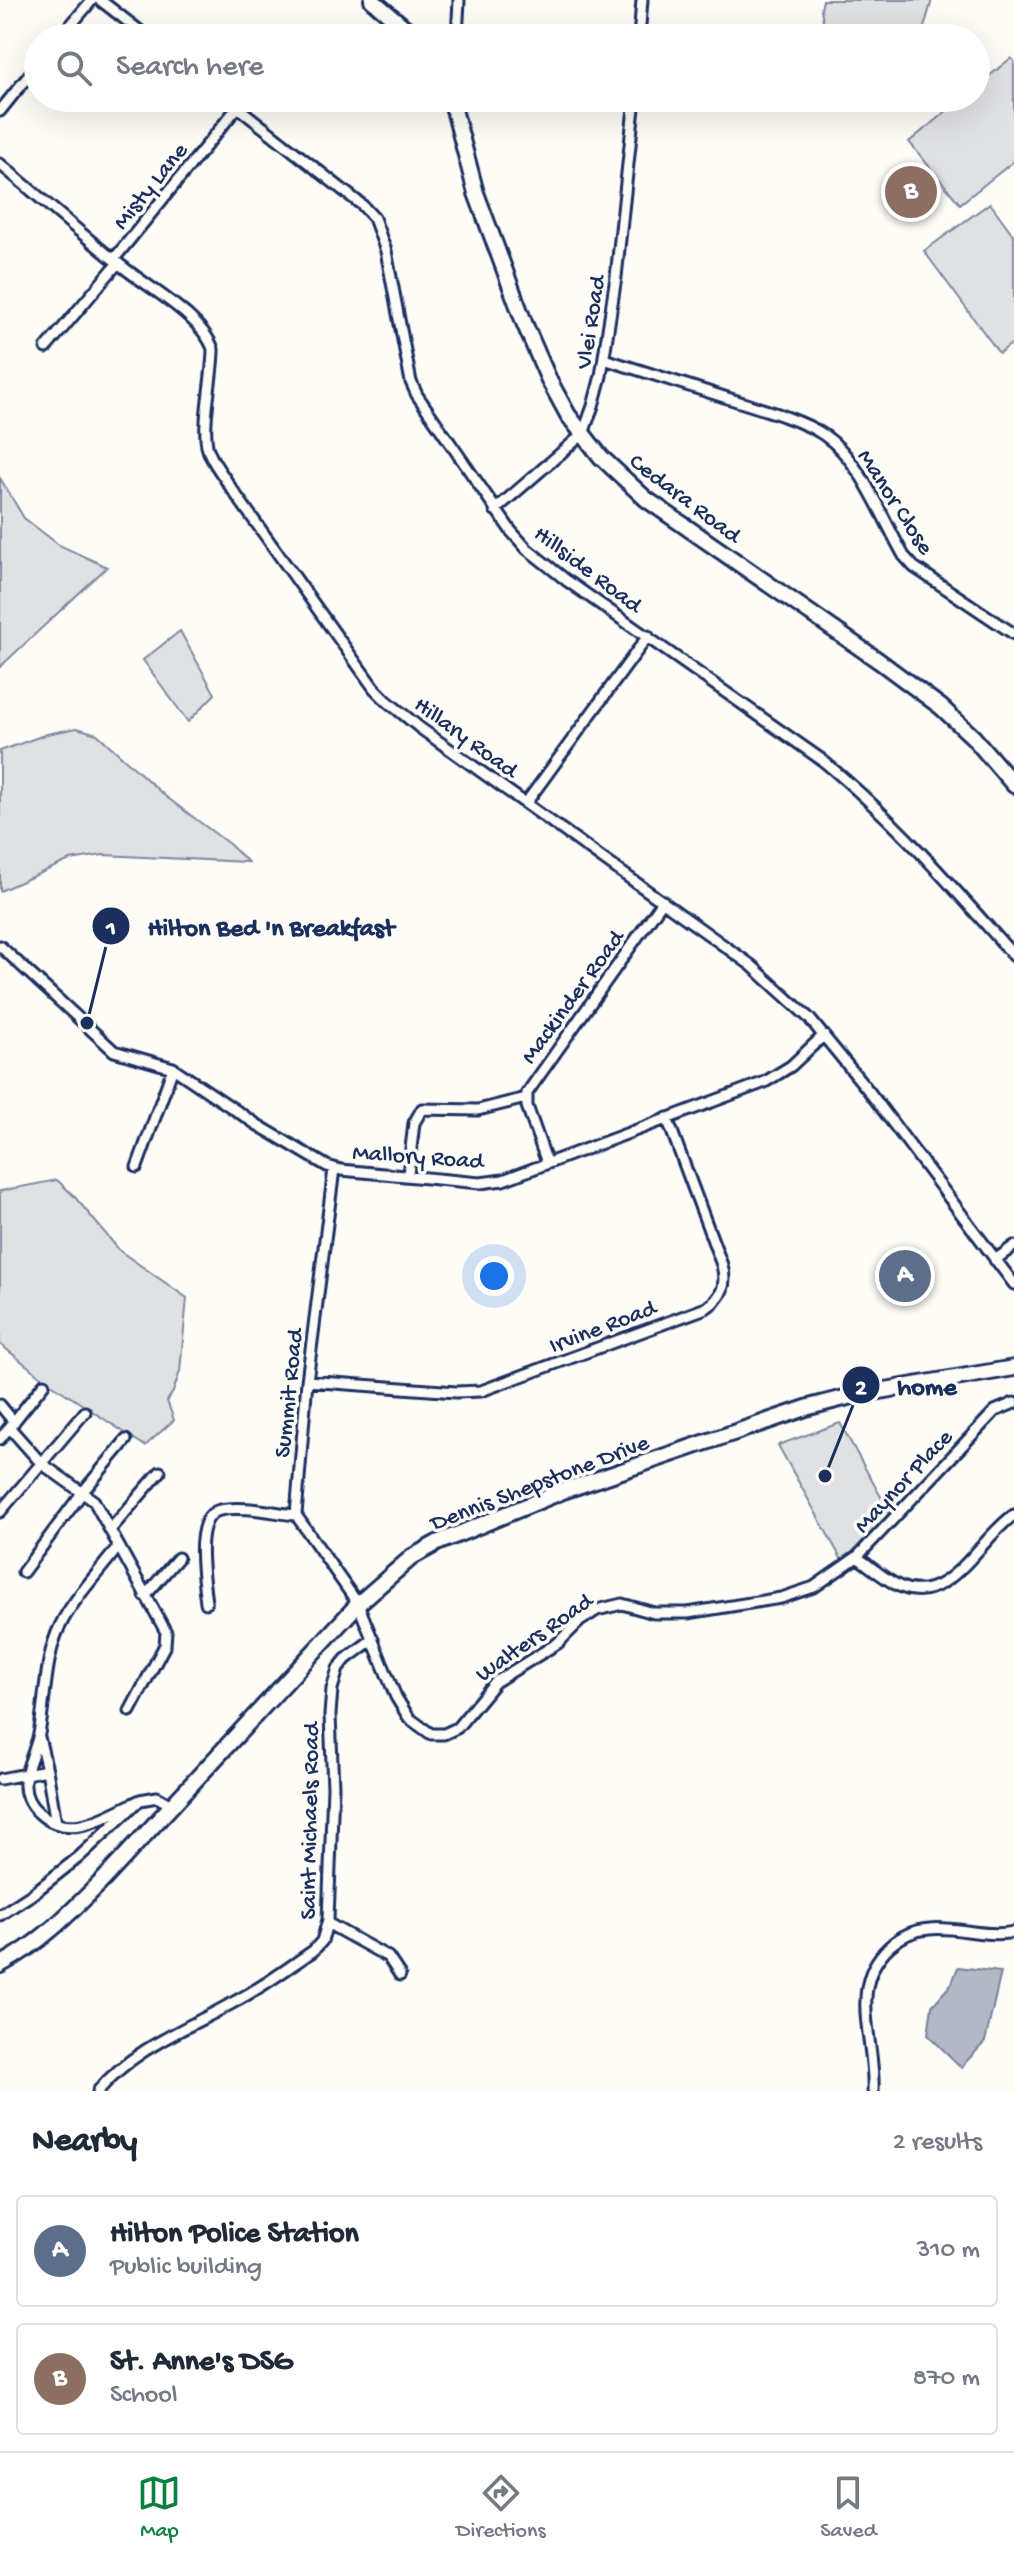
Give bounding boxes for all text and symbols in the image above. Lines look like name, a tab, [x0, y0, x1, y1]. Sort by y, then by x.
search box	[24, 24, 990, 112]
icon: search	[52, 46, 96, 90]
text: Search here	[116, 51, 264, 86]
street label: Misty Lane	[108, 137, 196, 237]
pin: B	[885, 162, 937, 222]
street label: Vlei Road	[571, 272, 614, 372]
street label: Manor Close	[849, 445, 939, 562]
street label: Cedara Road	[622, 448, 747, 552]
street label: Hillside Road	[527, 521, 648, 622]
street label: Hillary Road	[407, 691, 524, 787]
callout: Hilton Bed 'n Breakfast	[91, 901, 410, 951]
text: 1	[105, 915, 116, 944]
text: Hilton Bed 'n Breakfast	[148, 915, 397, 946]
street label: Mackinder Road	[516, 924, 633, 1071]
street label: Mallory Road	[351, 1139, 486, 1178]
pin: A	[879, 1246, 931, 1306]
your location	[474, 1256, 514, 1296]
street label: Irvine Road	[546, 1294, 663, 1362]
street label: Summit Road	[269, 1325, 312, 1459]
callout: home	[841, 1360, 972, 1410]
text: home	[897, 1374, 958, 1405]
text: 2	[855, 1375, 867, 1404]
street label: Maynor Place	[849, 1424, 961, 1541]
street label: Dennis Shepstone Drive	[425, 1429, 654, 1540]
street label: Walters Road	[471, 1587, 601, 1690]
street label: Saint Michaels Road	[295, 1720, 328, 1920]
text: Nearby	[32, 2123, 137, 2163]
text: 2 results	[893, 2128, 982, 2159]
text: Hilton Police Station	[110, 2218, 359, 2253]
text: A	[52, 2236, 68, 2267]
text: 310 m	[917, 2236, 980, 2267]
text: Public building	[110, 2253, 262, 2284]
text: St. Anne's DSG	[110, 2346, 293, 2381]
text: B	[53, 2364, 67, 2395]
text: 870 m	[913, 2364, 980, 2395]
text: School	[110, 2381, 178, 2412]
tab: Map	[137, 2471, 181, 2545]
tab: Directions	[456, 2471, 546, 2545]
tab: Saved	[820, 2471, 877, 2545]

